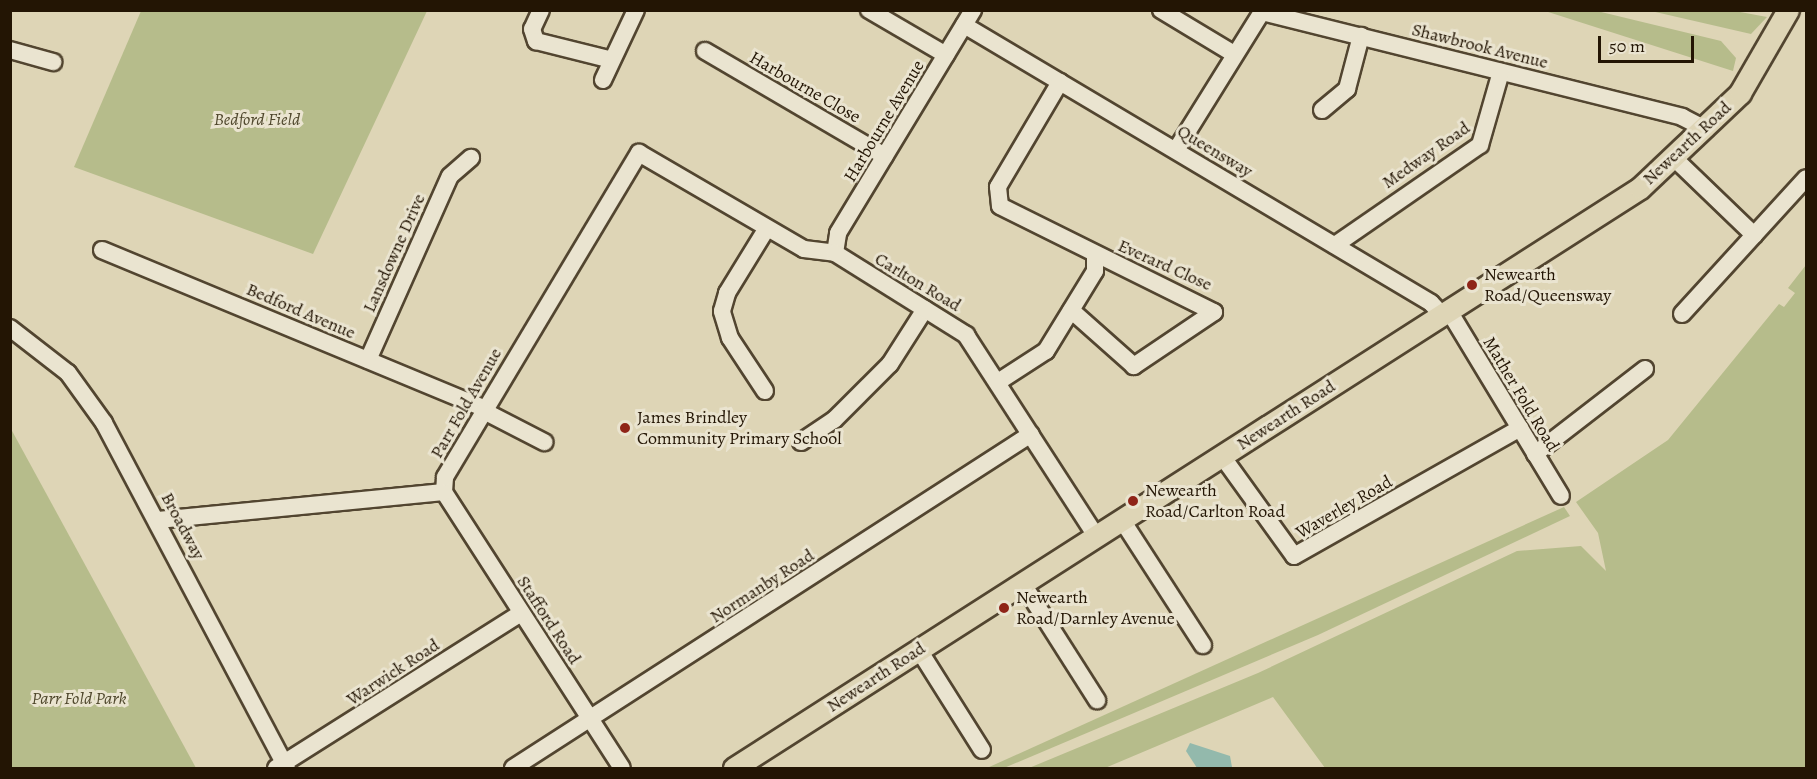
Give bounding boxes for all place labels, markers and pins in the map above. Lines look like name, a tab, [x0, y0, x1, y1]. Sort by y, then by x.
place label: Newearth Road/Queensway	[1484, 264, 1611, 306]
marker: Newearth Road/Queensway	[1465, 278, 1479, 292]
place label: James Brindley Community Primary School	[637, 407, 842, 450]
marker: James Brindley Community Primary School	[618, 421, 632, 435]
place label: Newearth Road/Carlton Road	[1145, 480, 1285, 522]
marker: Newearth Road/Carlton Road	[1126, 494, 1140, 508]
place label: Newearth Road/Darnley Avenue	[1016, 587, 1175, 630]
marker: Newearth Road/Darnley Avenue	[997, 601, 1011, 615]

